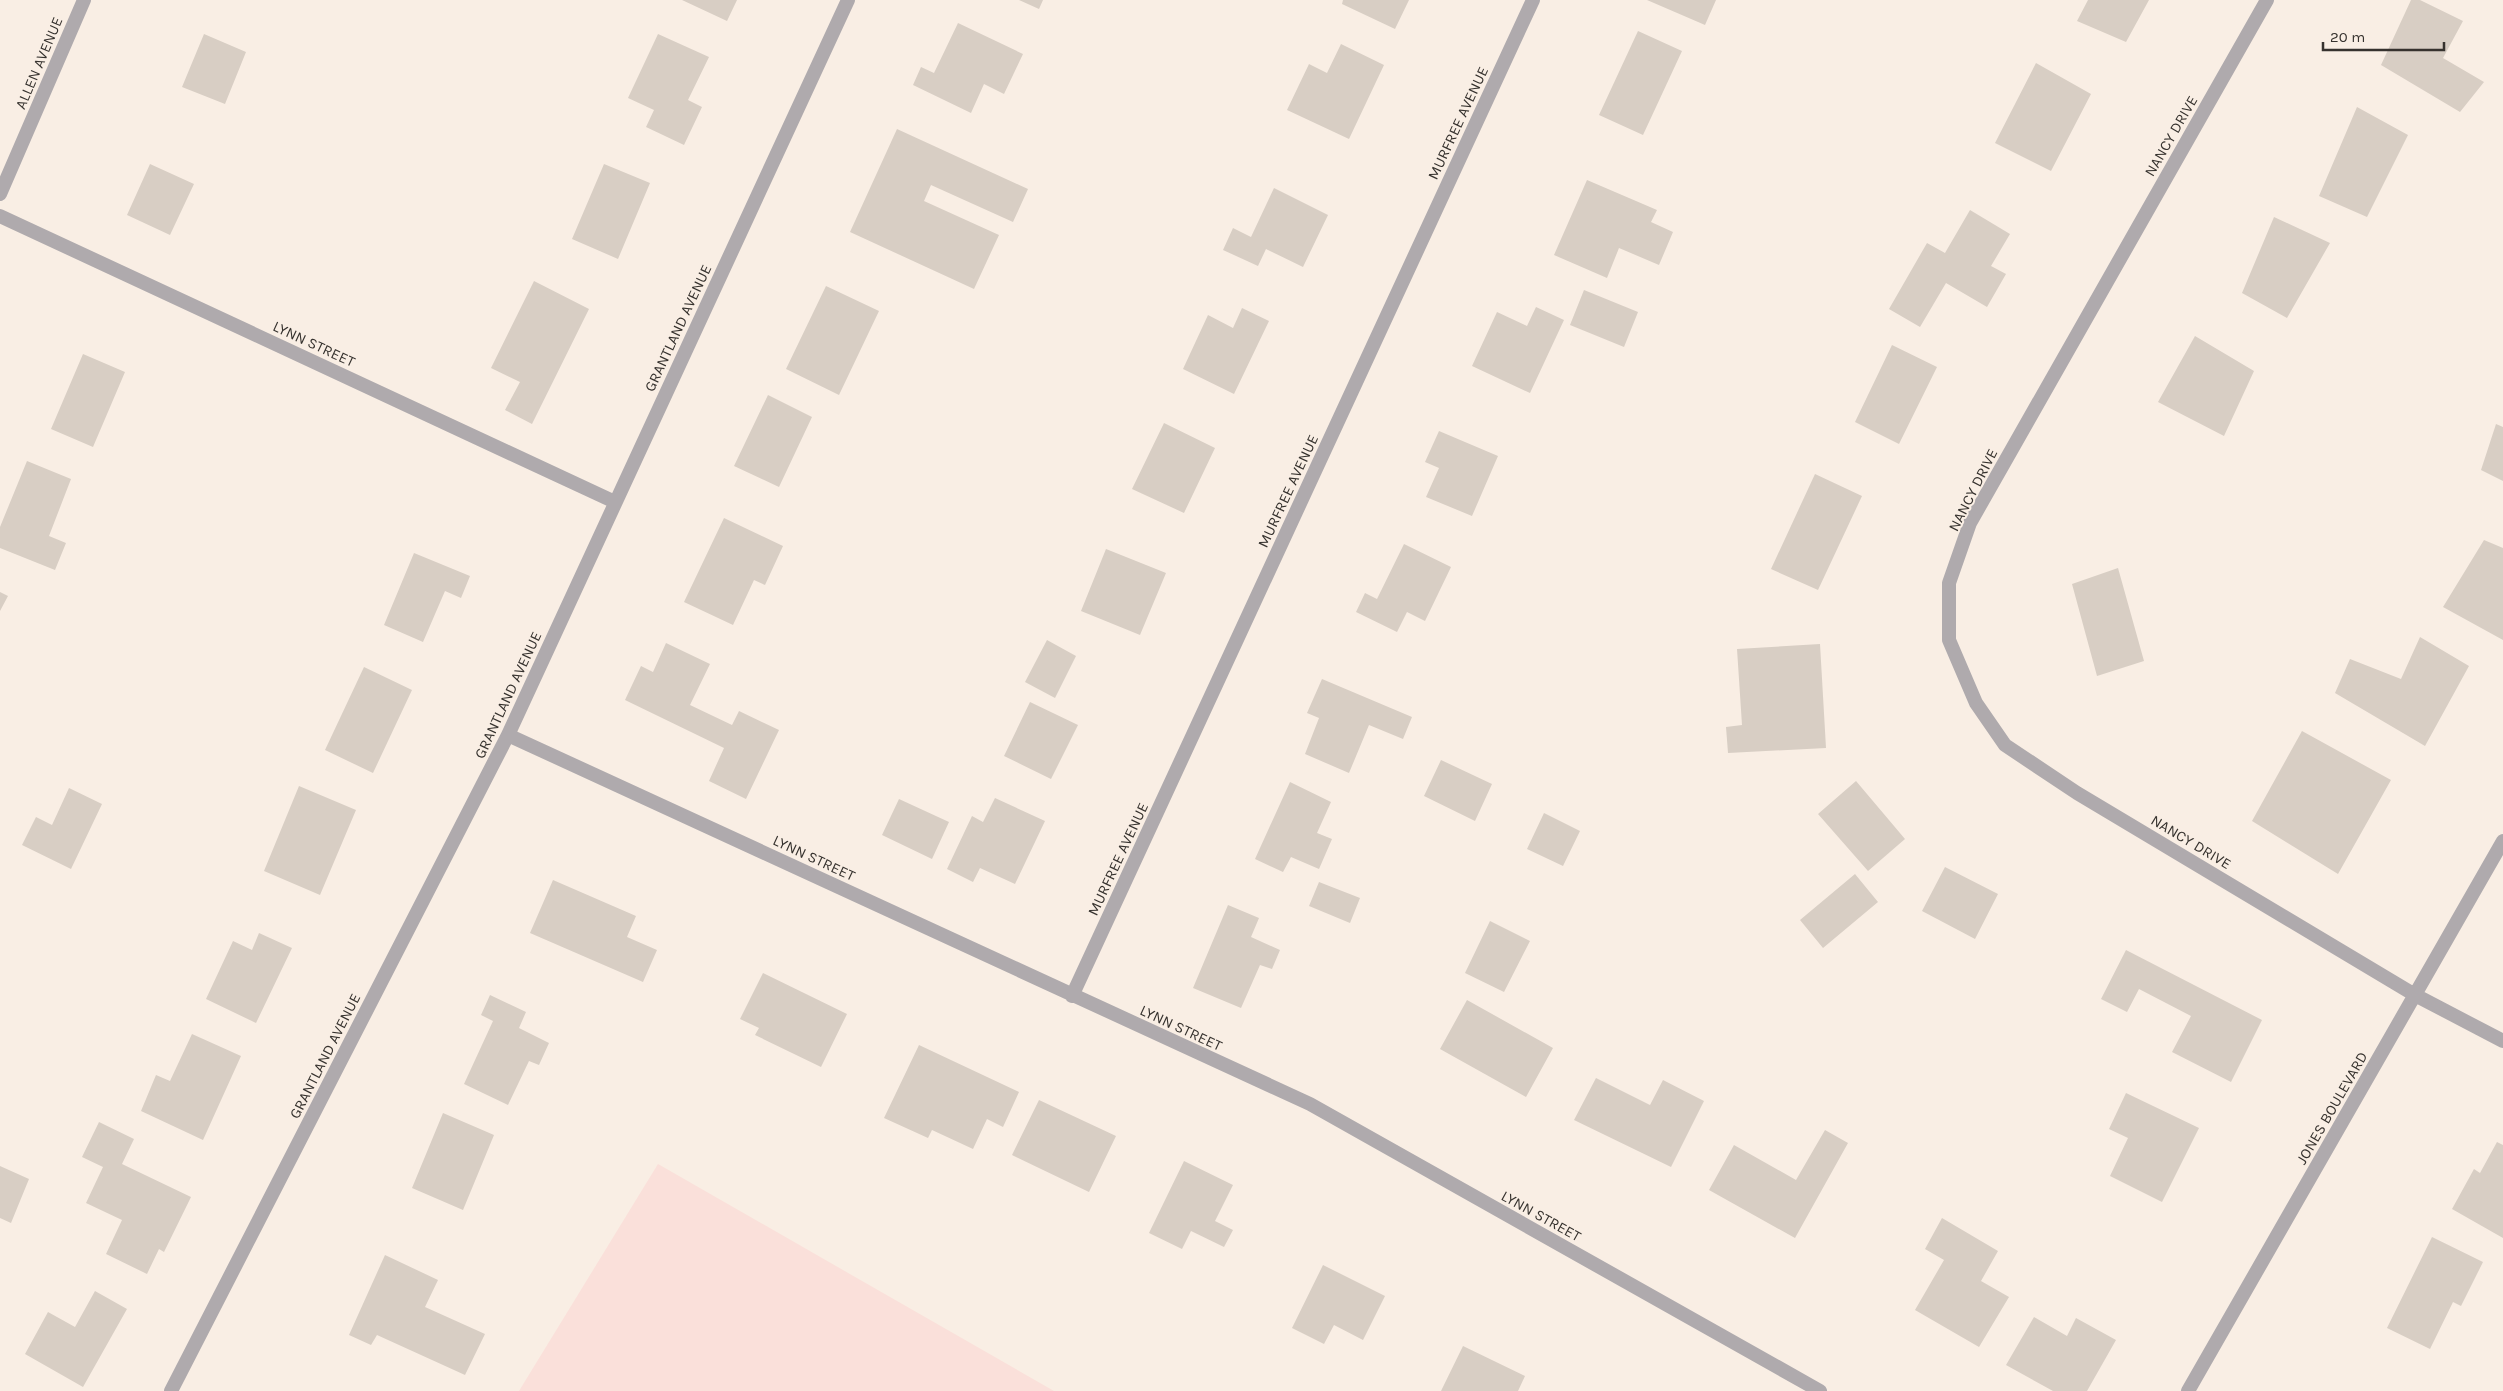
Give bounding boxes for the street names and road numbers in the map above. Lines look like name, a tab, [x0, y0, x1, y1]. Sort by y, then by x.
street label: ALLEN AVENUE	[11, 14, 67, 112]
street label: MURFREE AVENUE	[1424, 64, 1492, 182]
street label: NANCY DRIVE	[2141, 92, 2201, 180]
street label: GRANTLAND AVENUE	[641, 262, 715, 394]
street label: LYNN STREET	[270, 317, 358, 371]
street label: MURFREE AVENUE	[1254, 432, 1322, 550]
street label: NANCY DRIVE	[1944, 446, 2002, 534]
street label: GRANTLAND AVENUE	[471, 629, 545, 761]
street label: MURFREE AVENUE	[1084, 800, 1152, 918]
street label: NANCY DRIVE	[2148, 811, 2234, 873]
street label: LYNN STREET	[770, 831, 858, 885]
street label: GRANTLAND AVENUE	[286, 990, 364, 1122]
street label: LYNN STREET	[1137, 1001, 1225, 1055]
street label: JONES BOULEVARD	[2292, 1049, 2372, 1167]
street label: LYNN STREET	[1498, 1187, 1584, 1246]

